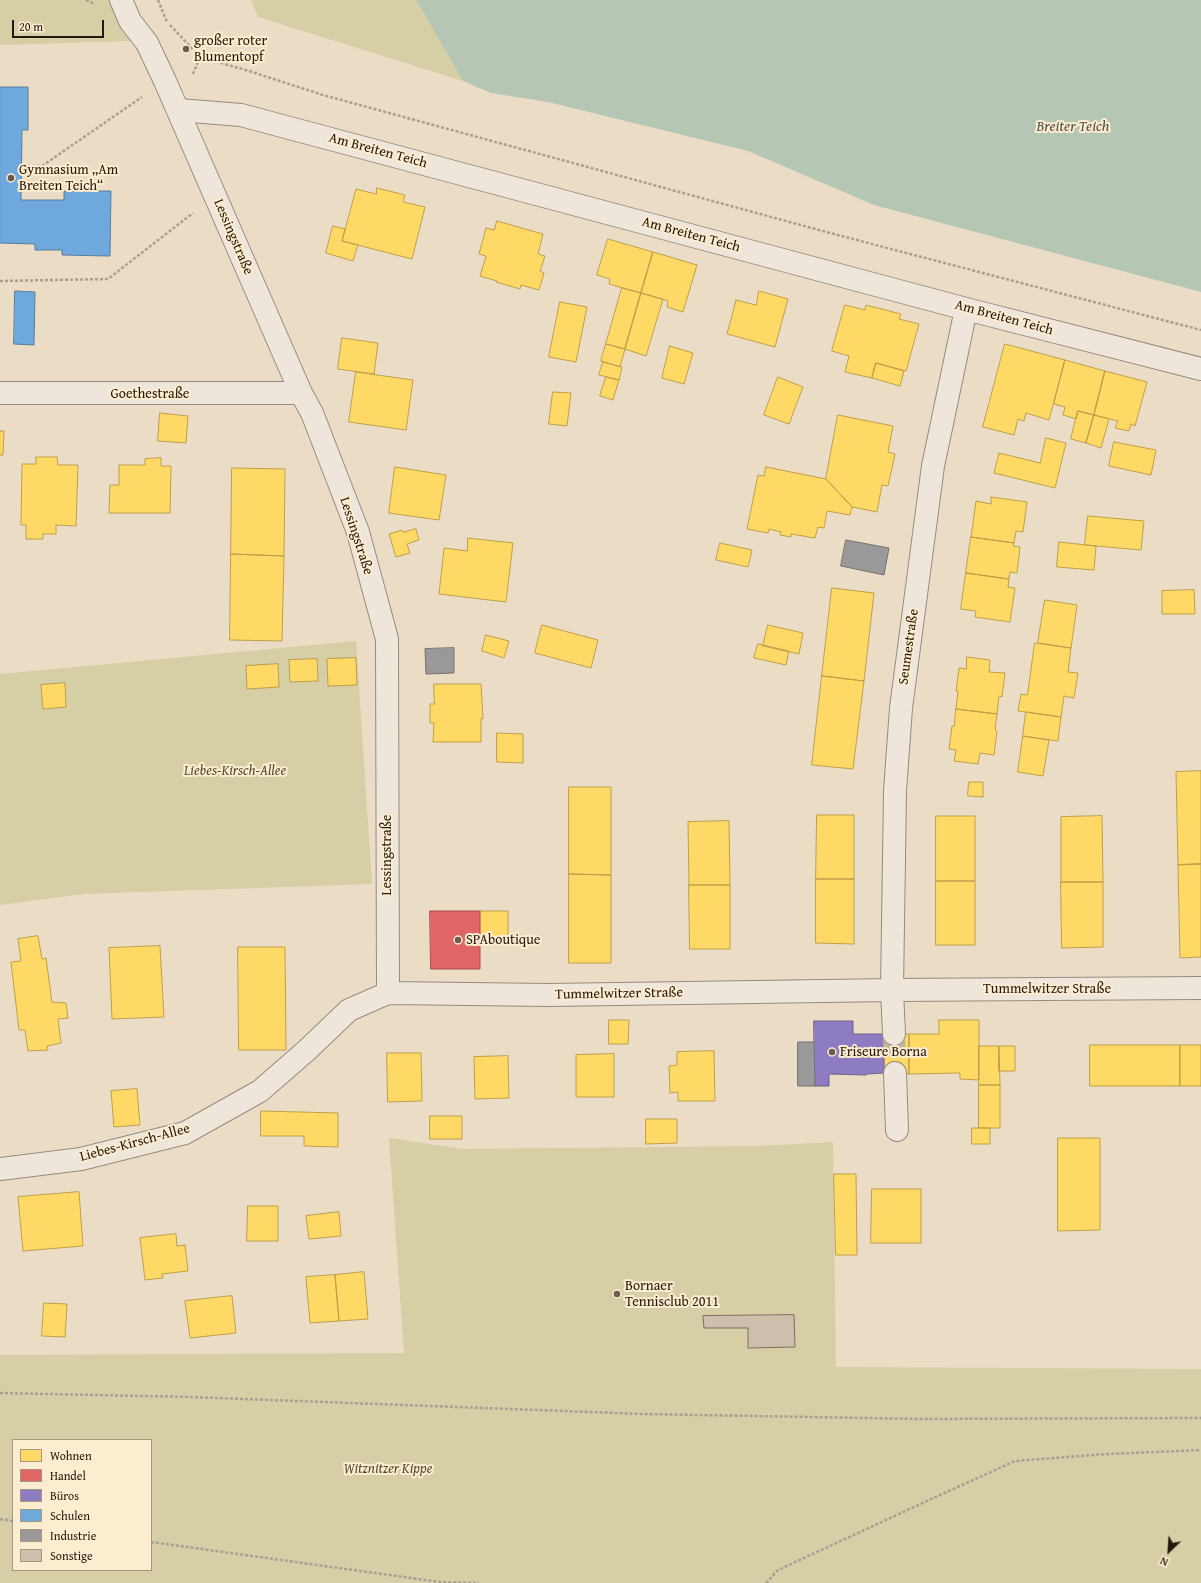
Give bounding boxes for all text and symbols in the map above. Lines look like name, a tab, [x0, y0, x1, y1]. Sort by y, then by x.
scale bar	[14, 12, 106, 38]
text: 20 m	[19, 18, 43, 35]
place label: großer roter Blumentopf	[194, 33, 267, 66]
marker: großer roter Blumentopf	[181, 44, 191, 54]
water label: Breiter Teich	[1037, 118, 1109, 136]
street label: Am Breiten Teich	[327, 130, 429, 172]
place label: Gymnasium „Am Breiten Teich“	[19, 162, 118, 194]
marker: Gymnasium „Am Breiten Teich“	[6, 173, 16, 183]
street label: Lessingstraße	[209, 197, 257, 277]
street label: Am Breiten Teich	[640, 214, 742, 256]
street label: Am Breiten Teich	[953, 297, 1055, 339]
street label: Goethestraße	[111, 386, 189, 402]
street label: Lessingstraße	[336, 495, 376, 577]
street label: Seumestraße	[895, 608, 923, 686]
park label: Liebes-Kirsch-Allee	[184, 763, 286, 779]
street label: Lessingstraße	[379, 815, 395, 895]
place label: SPAboutique	[466, 932, 540, 948]
marker: SPAboutique	[453, 935, 463, 945]
street label: Tummelwitzer Straße	[983, 981, 1111, 997]
street label: Tummelwitzer Straße	[555, 984, 683, 1004]
place label: Friseure Borna	[840, 1044, 927, 1060]
marker: Friseure Borna	[827, 1047, 837, 1057]
street label: Liebes-Kirsch-Allee	[78, 1120, 192, 1166]
place label: Bornaer Tennisclub 2011	[625, 1278, 719, 1310]
marker: Bornaer Tennisclub 2011	[612, 1289, 622, 1299]
legend	[12, 1439, 152, 1571]
text: Wohnen	[50, 1447, 92, 1464]
park label: Witznitzer Kippe	[344, 1461, 432, 1477]
text: Handel	[50, 1467, 86, 1484]
text: Büros	[50, 1487, 79, 1504]
text: Schulen	[50, 1507, 90, 1524]
text: Industrie	[50, 1527, 96, 1544]
north arrow	[1149, 1531, 1189, 1571]
text: Sonstige	[50, 1547, 93, 1564]
text: N	[1157, 1553, 1171, 1571]

